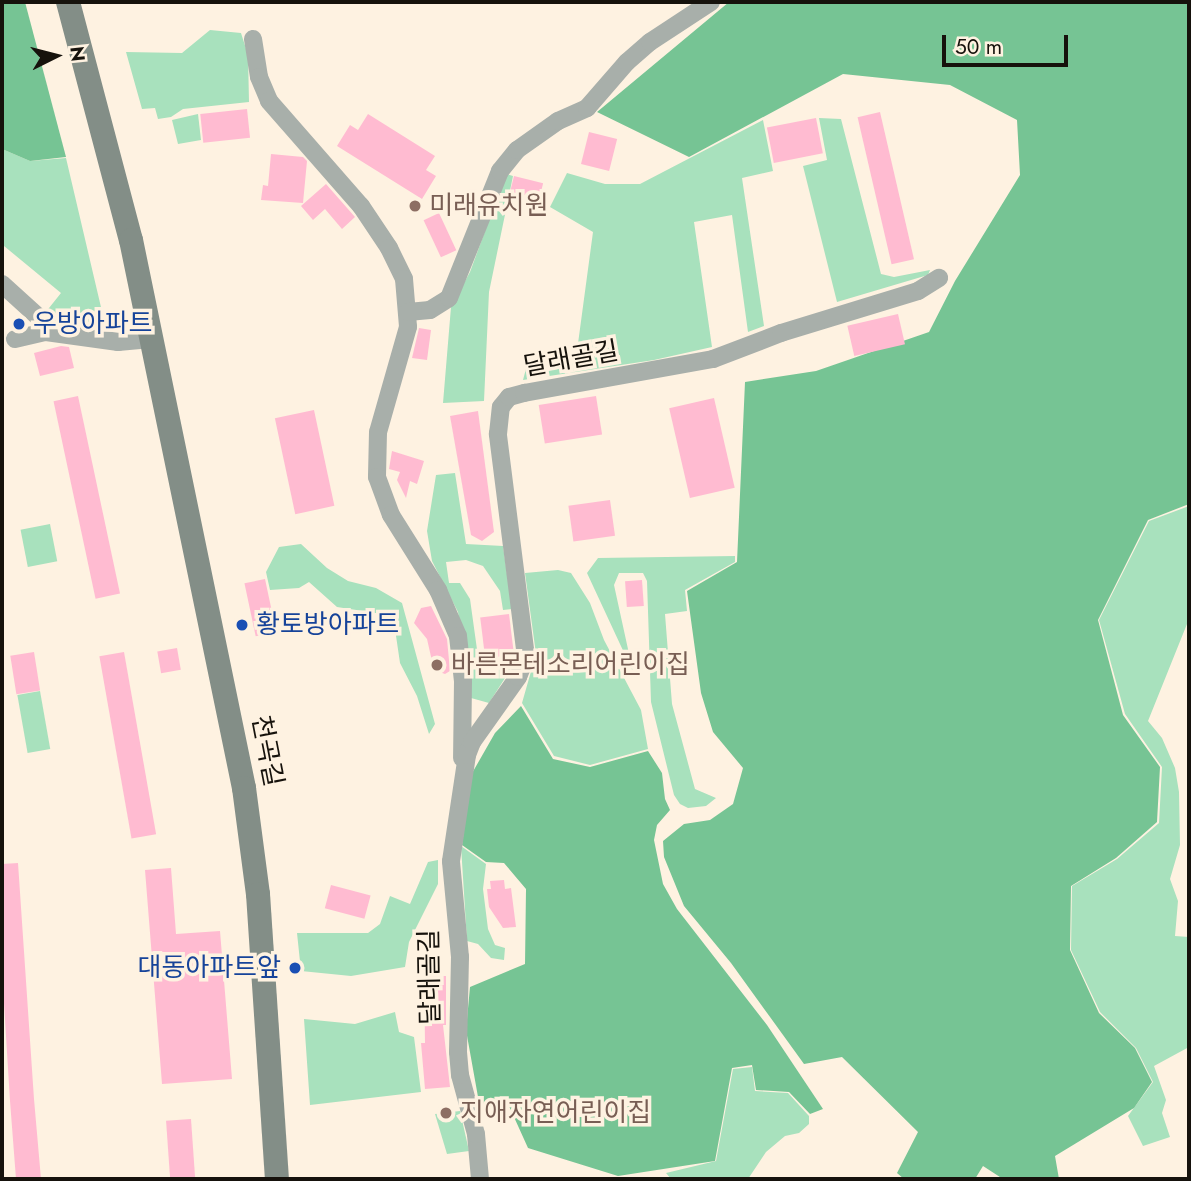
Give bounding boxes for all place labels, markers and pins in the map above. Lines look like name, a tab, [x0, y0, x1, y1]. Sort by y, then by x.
place label: 미래유치원	[429, 190, 549, 222]
marker: 미래유치원	[407, 198, 423, 214]
place label: 우방아파트	[33, 308, 153, 340]
marker: 우방아파트	[11, 316, 27, 332]
place label: 황토방아파트	[256, 609, 400, 641]
marker: 황토방아파트	[234, 617, 250, 633]
place label: 바른몬테소리어린이집	[451, 649, 690, 681]
marker: 바른몬테소리어린이집	[429, 657, 445, 673]
place label: 대동아파트앞	[137, 952, 281, 984]
marker: 대동아파트앞	[287, 960, 303, 976]
place label: 지애자연어린이집	[460, 1097, 651, 1129]
marker: 지애자연어린이집	[438, 1105, 454, 1121]

